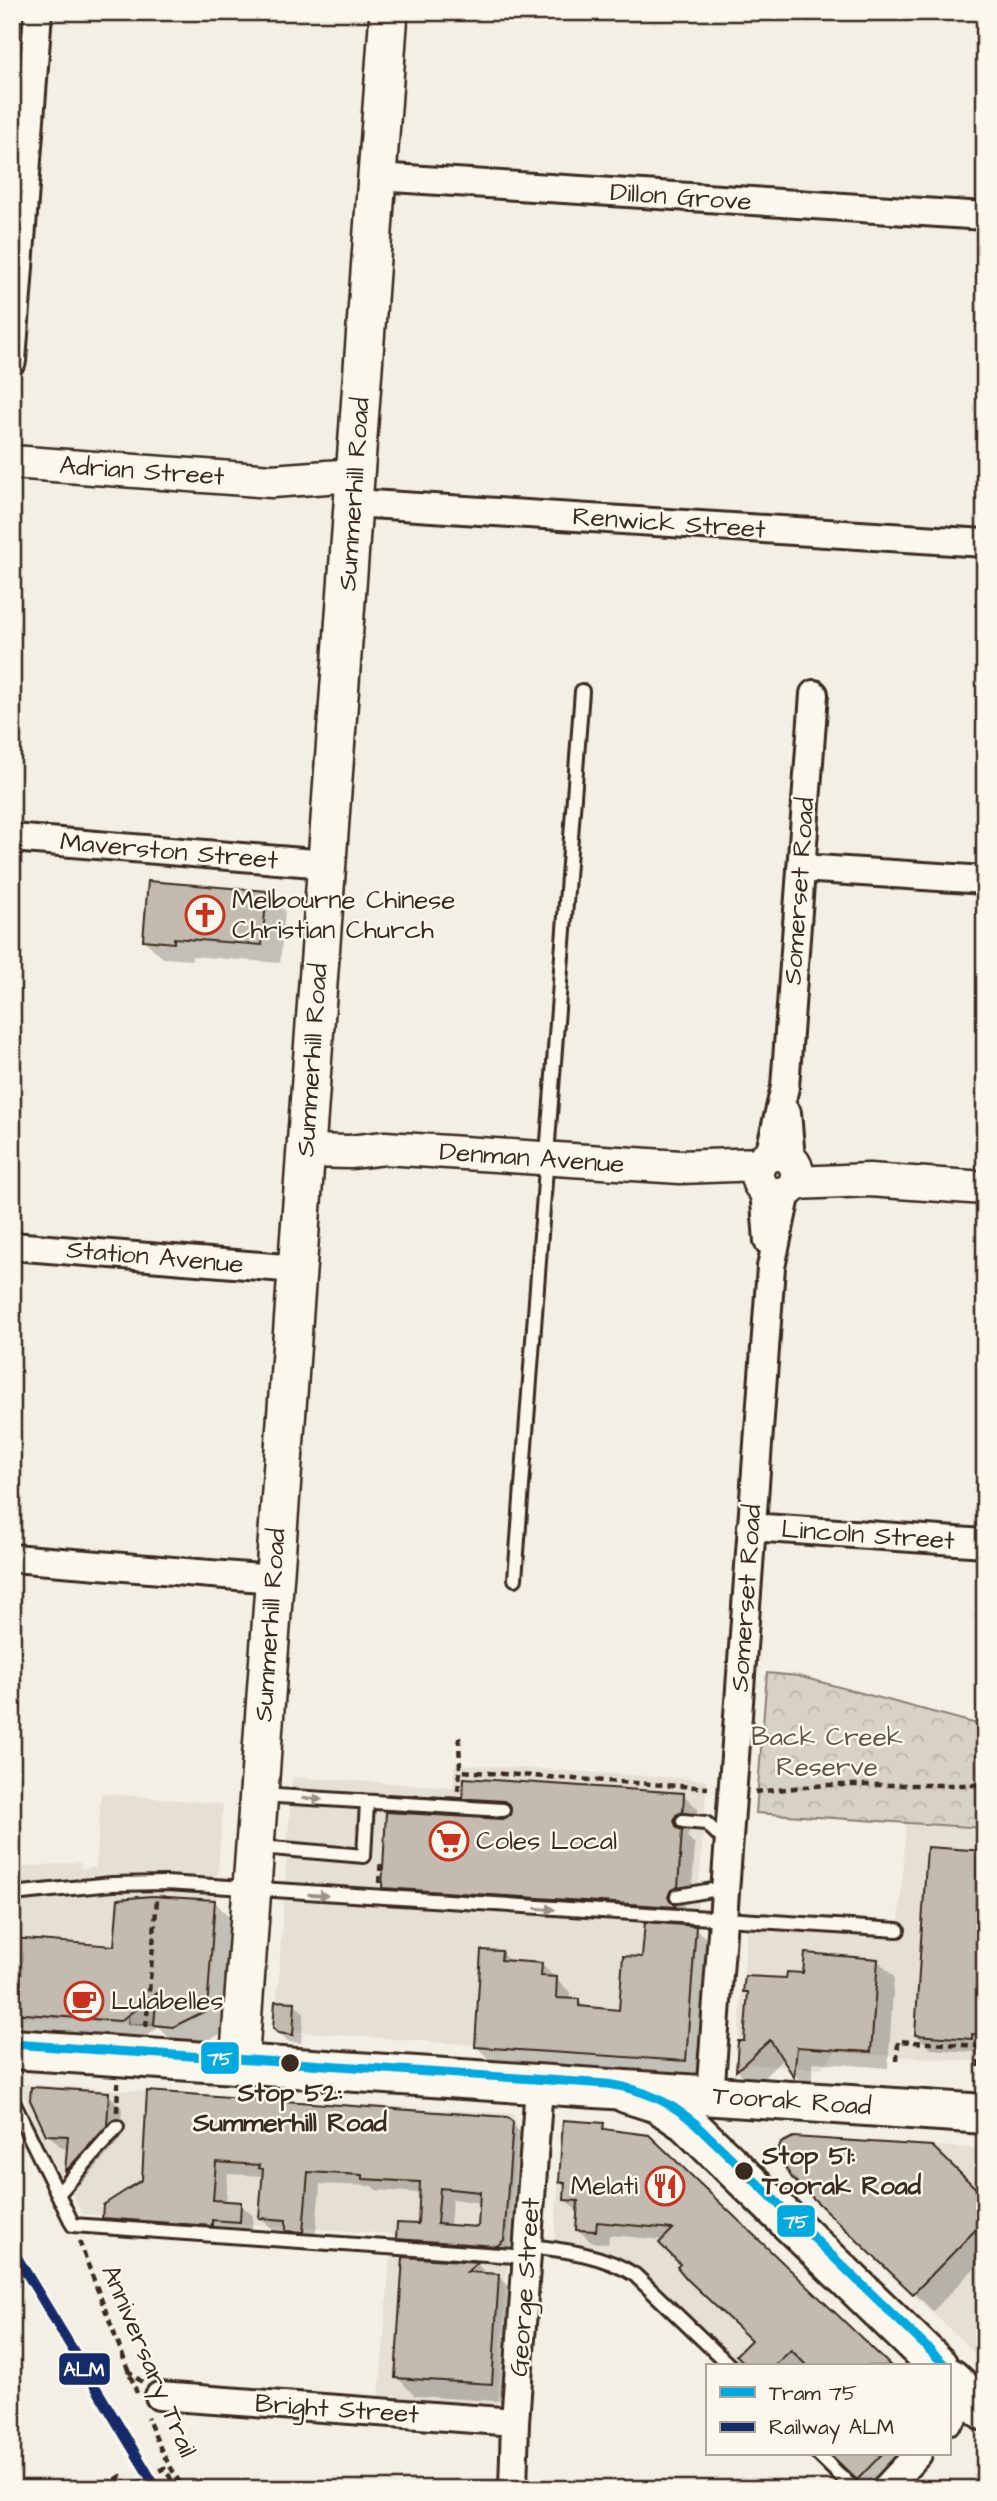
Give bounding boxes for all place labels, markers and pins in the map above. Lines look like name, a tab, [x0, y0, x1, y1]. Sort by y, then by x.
place label: Melbourne Chinese Christian Church	[232, 882, 455, 948]
church icon: Melbourne Chinese Christian Church	[184, 894, 226, 936]
supermarket icon: Coles Local	[428, 1820, 470, 1862]
place label: Coles Local	[476, 1823, 617, 1859]
cafe icon: Lulabelles	[63, 1980, 105, 2022]
place label: Lulabelles	[111, 1983, 223, 2019]
marker: Stop 52: Summerhill Road	[279, 2052, 301, 2074]
place label: Stop 52: Summerhill Road	[192, 2075, 388, 2141]
place label: Stop 51: Toorak Road	[761, 2138, 922, 2204]
marker: Stop 51: Toorak Road	[733, 2160, 755, 2182]
restaurant icon: Melati	[644, 2165, 686, 2207]
place label: Melati	[571, 2168, 638, 2204]

